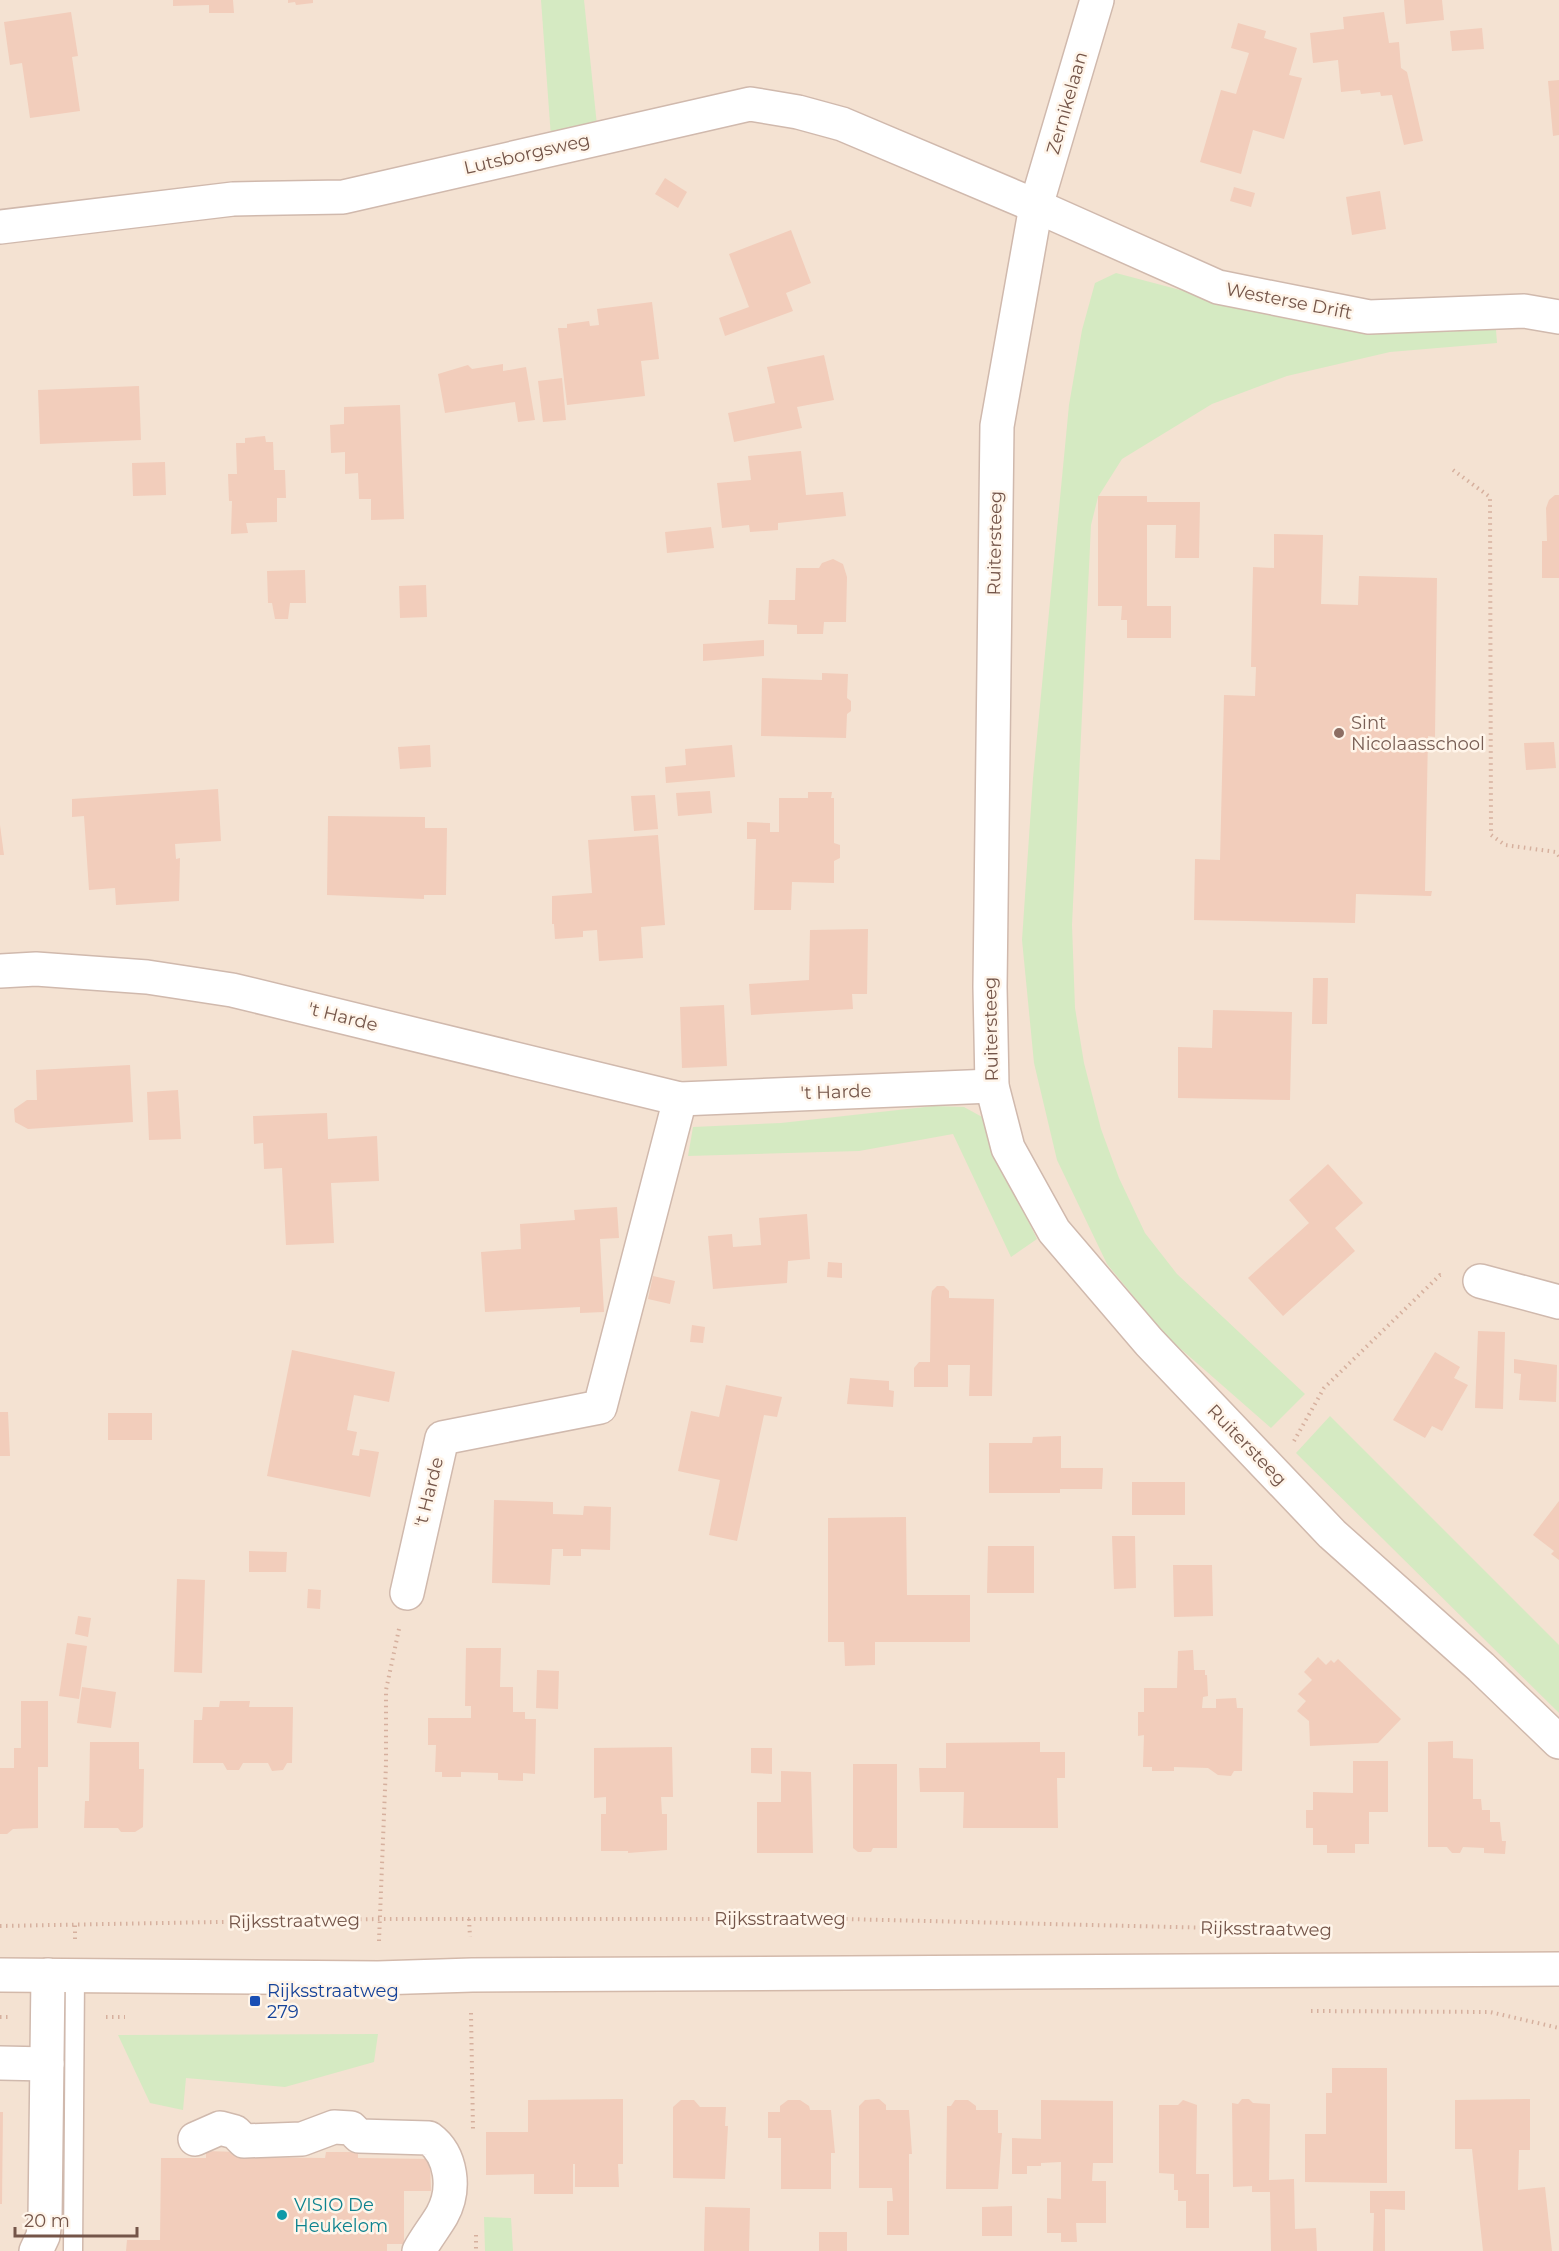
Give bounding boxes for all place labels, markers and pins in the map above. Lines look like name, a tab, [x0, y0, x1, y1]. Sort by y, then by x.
place label: Sint Nicolaasschool	[1351, 712, 1485, 755]
marker: Sint Nicolaasschool	[1332, 726, 1346, 740]
place label: Rijksstraatweg 279	[267, 1980, 399, 2023]
marker: Rijksstraatweg 279	[248, 1994, 262, 2008]
place label: VISIO De Heukelom	[294, 2194, 388, 2237]
marker: VISIO De Heukelom	[275, 2208, 289, 2222]

